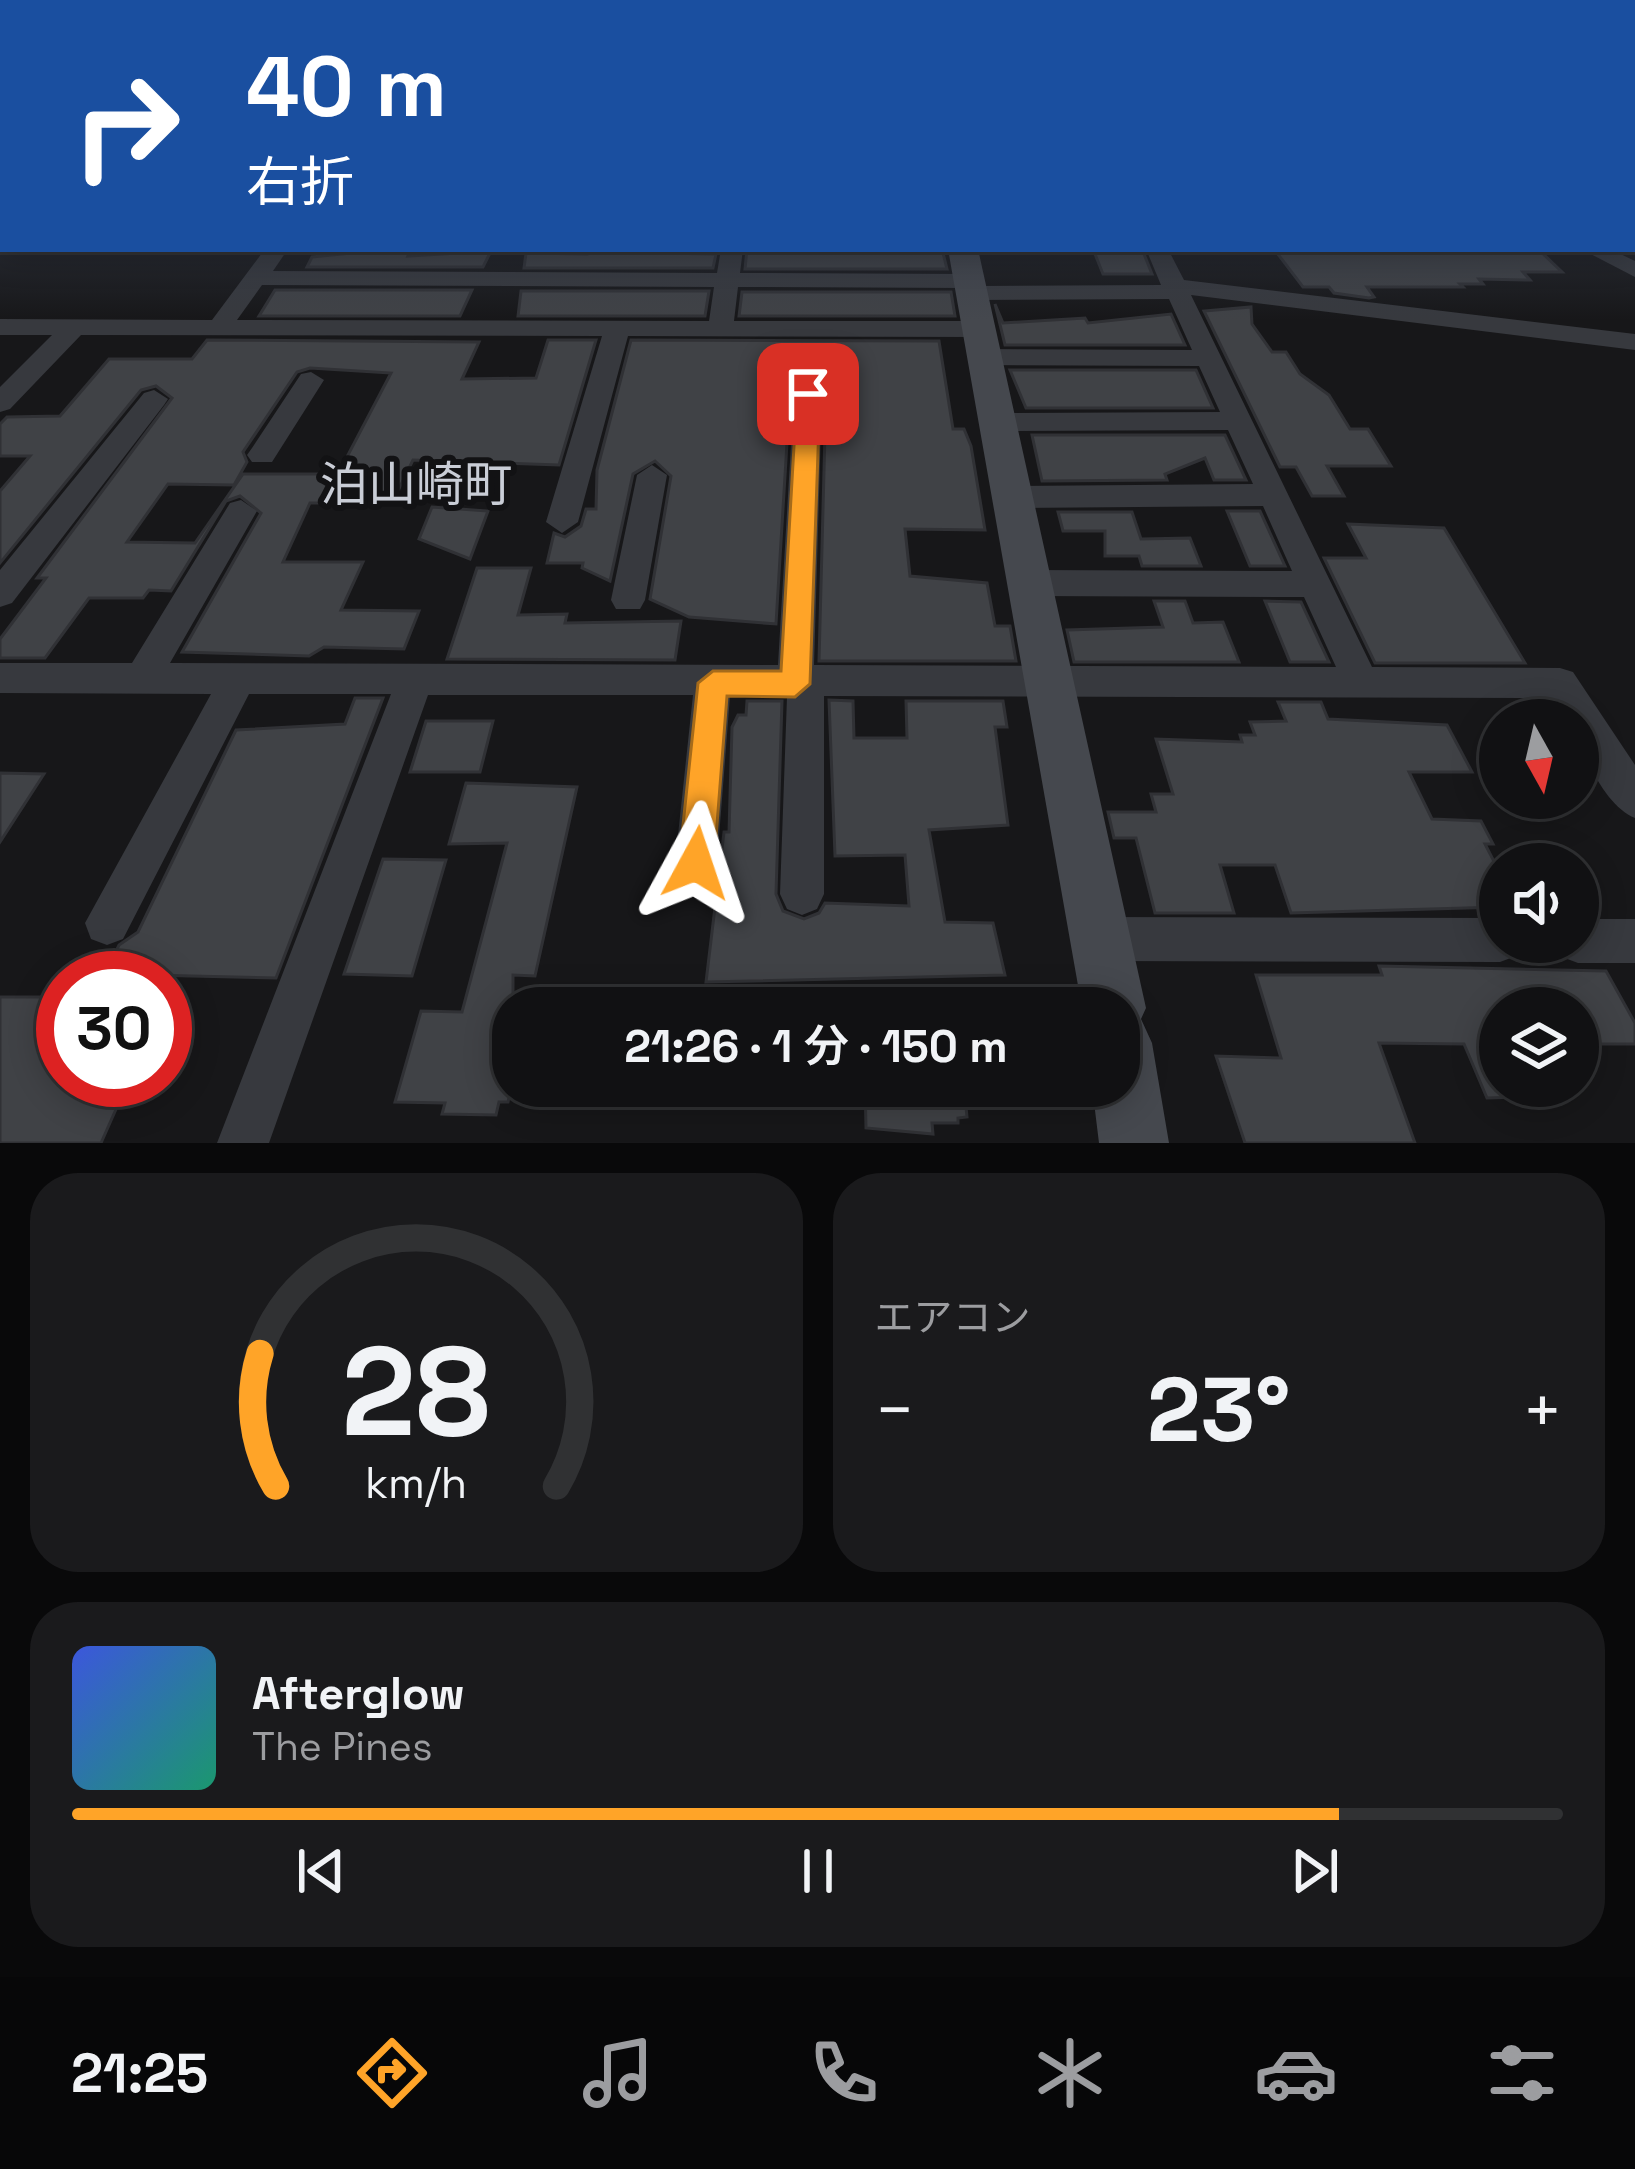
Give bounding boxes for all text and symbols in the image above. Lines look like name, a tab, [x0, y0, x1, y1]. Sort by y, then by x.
text: 40 m	[246, 33, 447, 141]
icon: right	[48, 48, 204, 204]
text: 右折	[246, 148, 354, 217]
pin	[757, 343, 859, 445]
icon: arrive	[775, 361, 841, 427]
district label: 泊山崎町	[320, 454, 512, 515]
north arrow	[1479, 699, 1599, 819]
map controls	[1479, 699, 1599, 1107]
position arrow	[633, 800, 759, 926]
button: sound	[1479, 843, 1599, 963]
speed limit sign: 30	[36, 951, 192, 1107]
button: layers	[1479, 987, 1599, 1107]
text: 21:26 · 1 分 · 150 m	[624, 1018, 1008, 1075]
text: エアコン	[875, 1293, 1031, 1342]
text: 28	[342, 1312, 491, 1471]
text: 23°	[1147, 1352, 1291, 1467]
text: −	[875, 1368, 915, 1452]
text: +	[1522, 1368, 1563, 1452]
text: km/h	[365, 1455, 467, 1510]
text: Afterglow	[252, 1665, 465, 1722]
text: The Pines	[252, 1722, 433, 1771]
icon: previous	[288, 1838, 354, 1904]
icon: pause	[785, 1838, 851, 1904]
icon: next	[1282, 1838, 1348, 1904]
icon: directions	[350, 2031, 434, 2115]
icon: music	[576, 2031, 660, 2115]
icon: phone	[802, 2031, 886, 2115]
icon: climate	[1028, 2031, 1112, 2115]
icon: car	[1254, 2031, 1338, 2115]
icon: filters	[1480, 2031, 1564, 2115]
text: 21:25	[71, 2039, 208, 2108]

